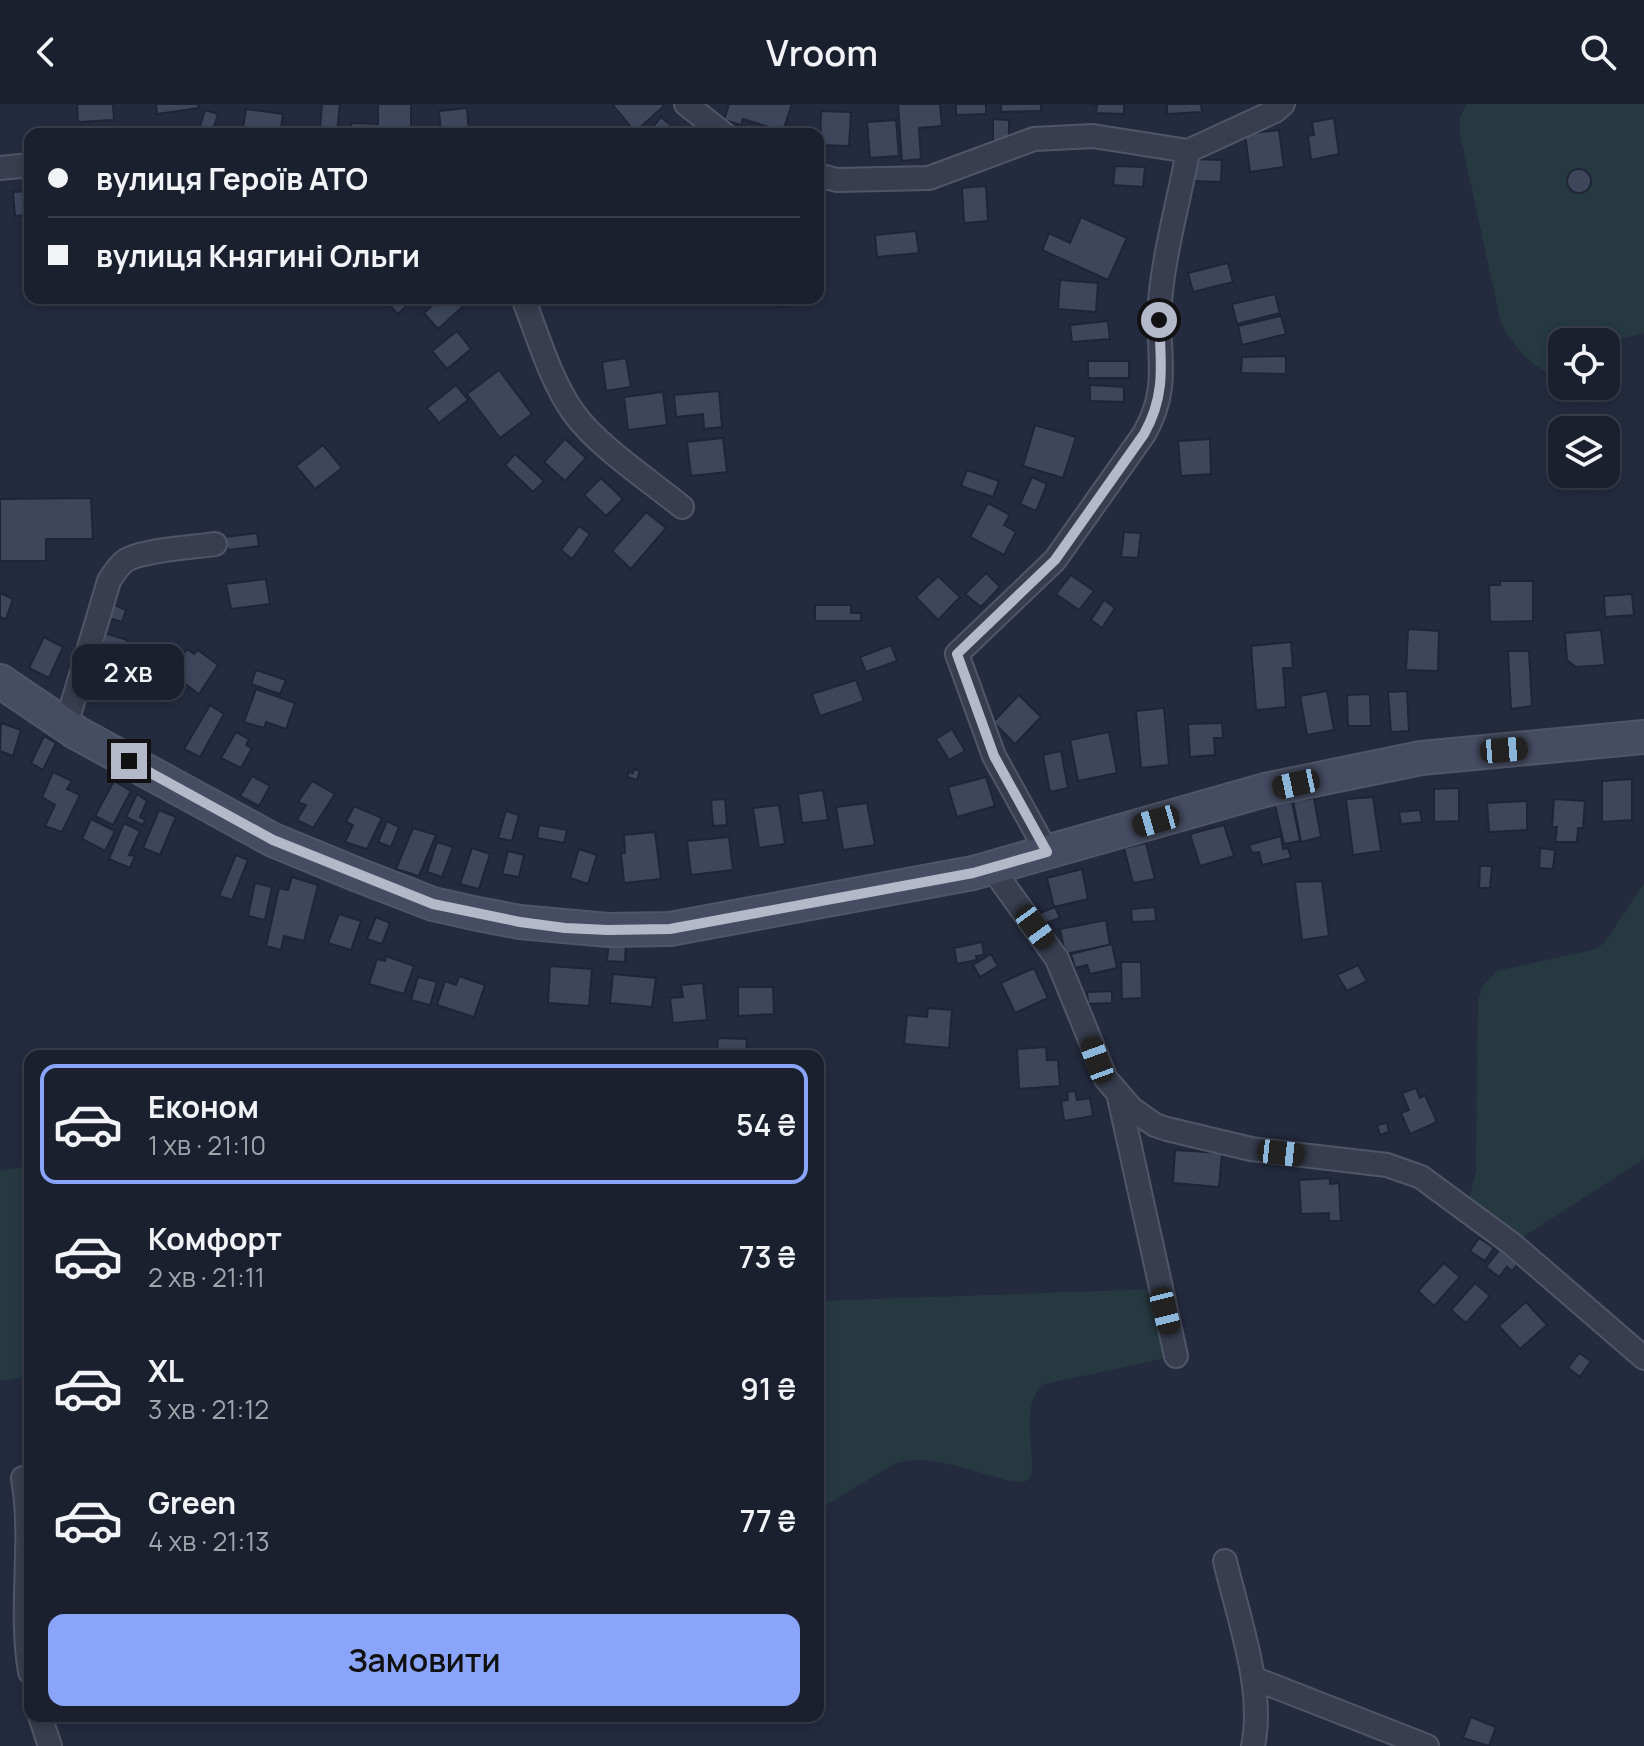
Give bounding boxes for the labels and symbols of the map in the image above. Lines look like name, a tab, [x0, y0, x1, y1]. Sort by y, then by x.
route start	[1141, 302, 1177, 338]
callout: 2 хв	[73, 645, 185, 701]
car	[1479, 736, 1529, 764]
route end	[111, 743, 147, 779]
car	[1270, 767, 1322, 801]
car	[1130, 803, 1182, 839]
car	[1011, 901, 1059, 953]
car	[1078, 1033, 1116, 1087]
car	[1256, 1139, 1306, 1167]
car	[1148, 1285, 1182, 1337]

